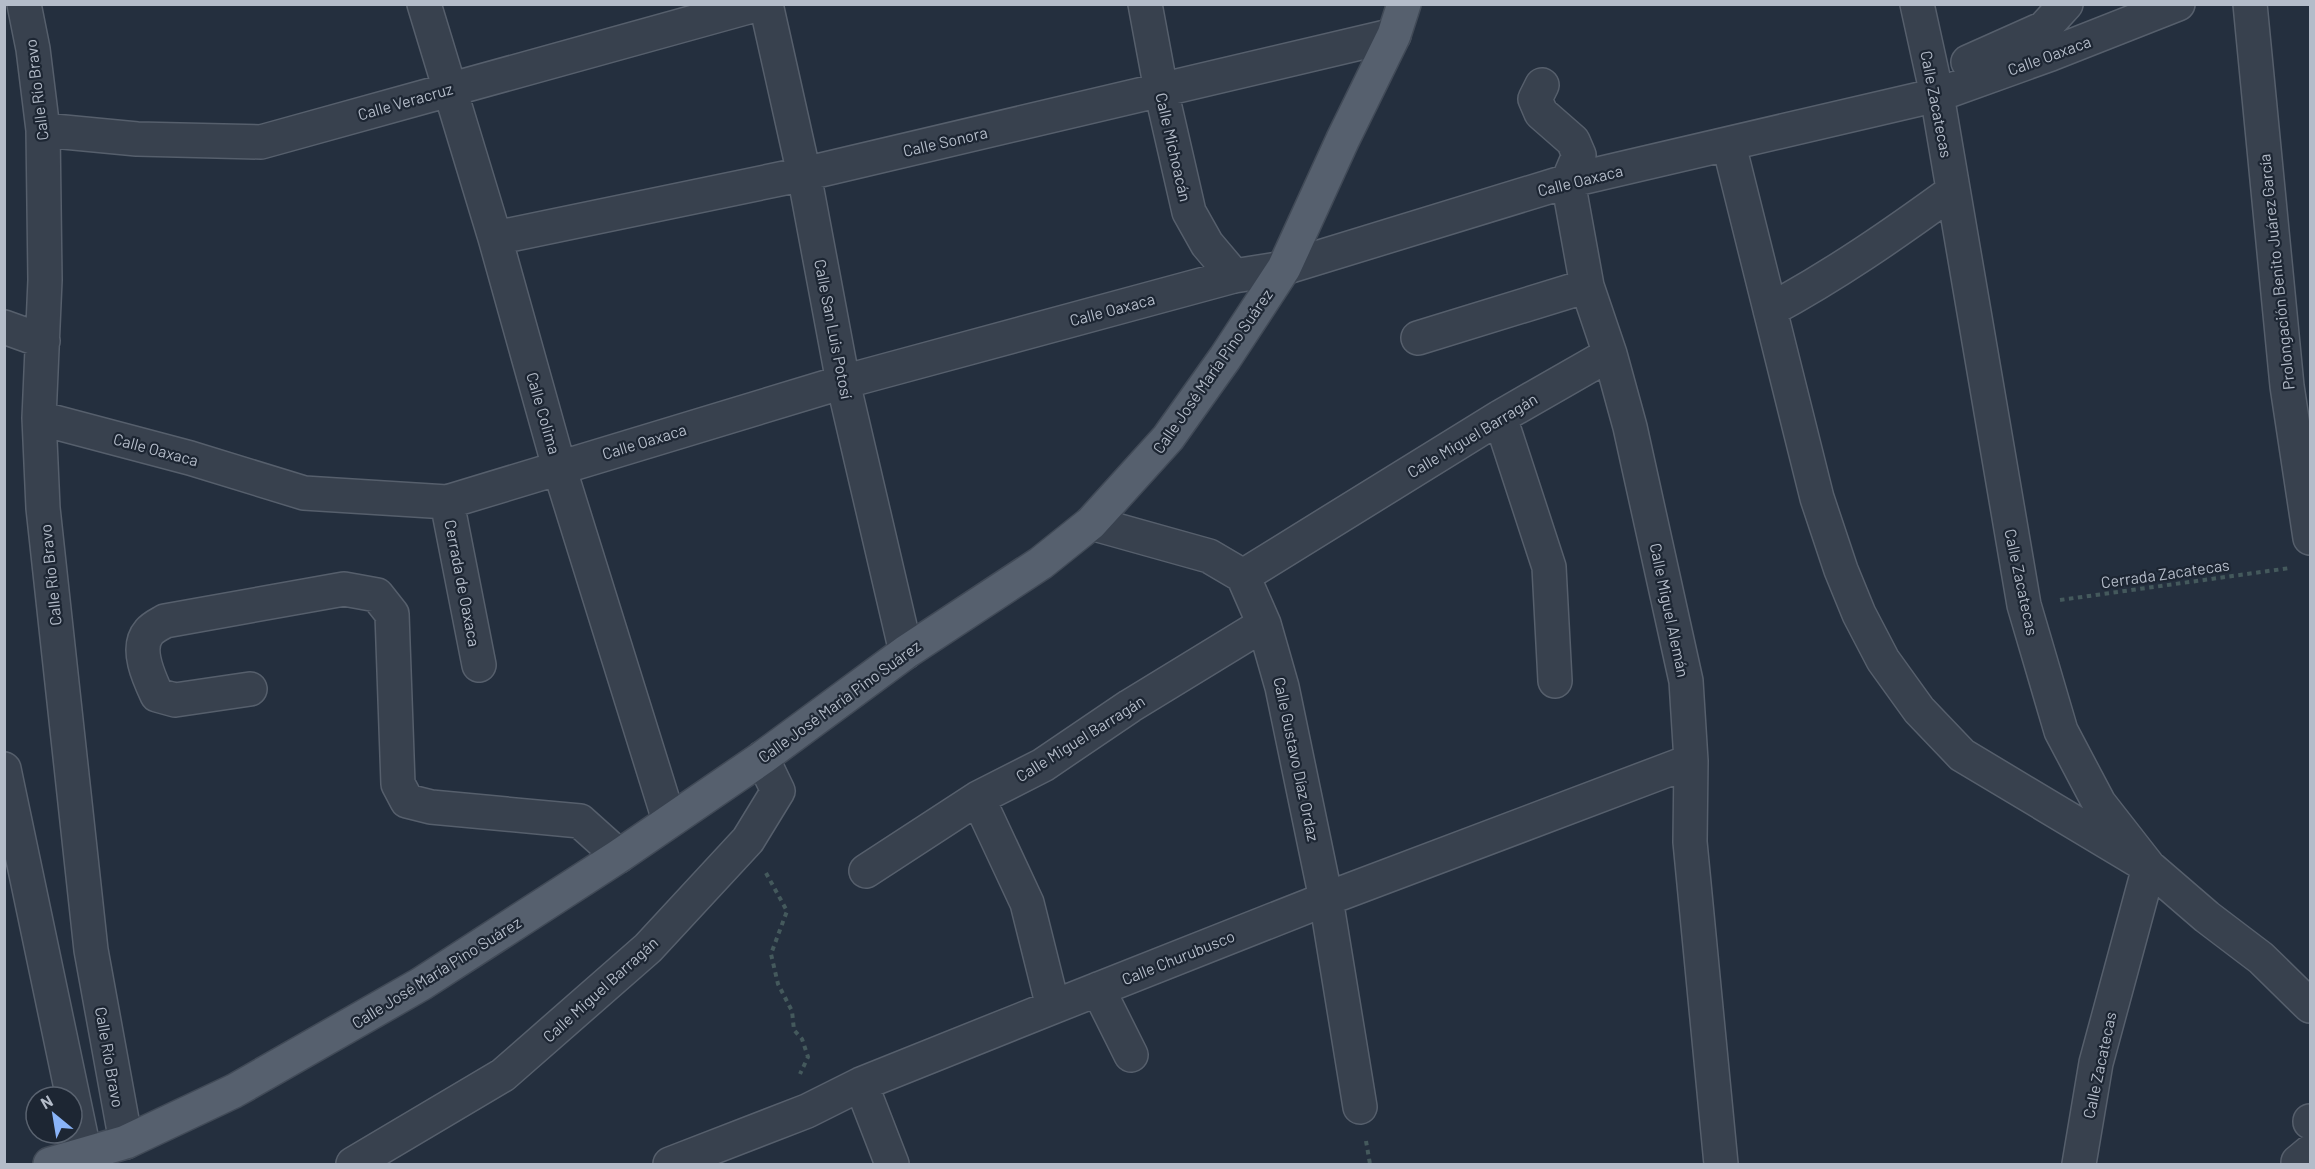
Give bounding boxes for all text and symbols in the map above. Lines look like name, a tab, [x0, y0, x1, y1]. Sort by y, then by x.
street label: Calle Oaxaca	[2005, 31, 2093, 79]
street label: Calle Río Bravo	[20, 38, 52, 142]
street label: Calle Zacatecas	[1917, 49, 1957, 159]
street label: Calle Veracruz	[355, 78, 455, 124]
street label: Calle Michoacán	[1152, 91, 1196, 203]
street label: Calle Sonora	[901, 122, 989, 160]
street label: Prolongación Benito Juárez García	[2254, 153, 2298, 391]
street label: Calle Oaxaca	[1535, 160, 1625, 200]
street label: Calle San Luis Potosí	[811, 257, 857, 401]
street label: Calle José María Pino Suárez	[1148, 285, 1276, 457]
street label: Calle Oaxaca	[1067, 289, 1157, 329]
street label: Calle Colima	[523, 370, 565, 456]
street label: Calle Miguel Barragán	[1404, 389, 1540, 481]
street label: Calle Oaxaca	[600, 419, 688, 463]
street label: Calle Oaxaca	[111, 429, 201, 469]
street label: Cerrada de Oaxaca	[441, 518, 485, 648]
street label: Calle Río Bravo	[35, 523, 65, 627]
street label: Calle Zacatecas	[2001, 527, 2043, 637]
street label: Calle Miguel Alemán	[1646, 541, 1694, 679]
street label: Cerrada Zacatecas	[2099, 555, 2231, 591]
street label: Calle José María Pino Suárez	[754, 636, 924, 766]
street label: Calle Gustavo Díaz Ordaz	[1270, 675, 1324, 843]
street label: Calle Miguel Barragán	[1012, 691, 1148, 785]
street label: Calle José María Pino Suárez	[348, 912, 524, 1032]
street label: Calle Churubusco	[1119, 926, 1237, 988]
street label: Calle Miguel Barragán	[539, 932, 661, 1046]
street label: Calle Río Bravo	[92, 1005, 128, 1109]
street label: Calle Zacatecas	[2078, 1010, 2120, 1120]
north arrow	[24, 1085, 84, 1145]
text: N	[37, 1091, 56, 1112]

